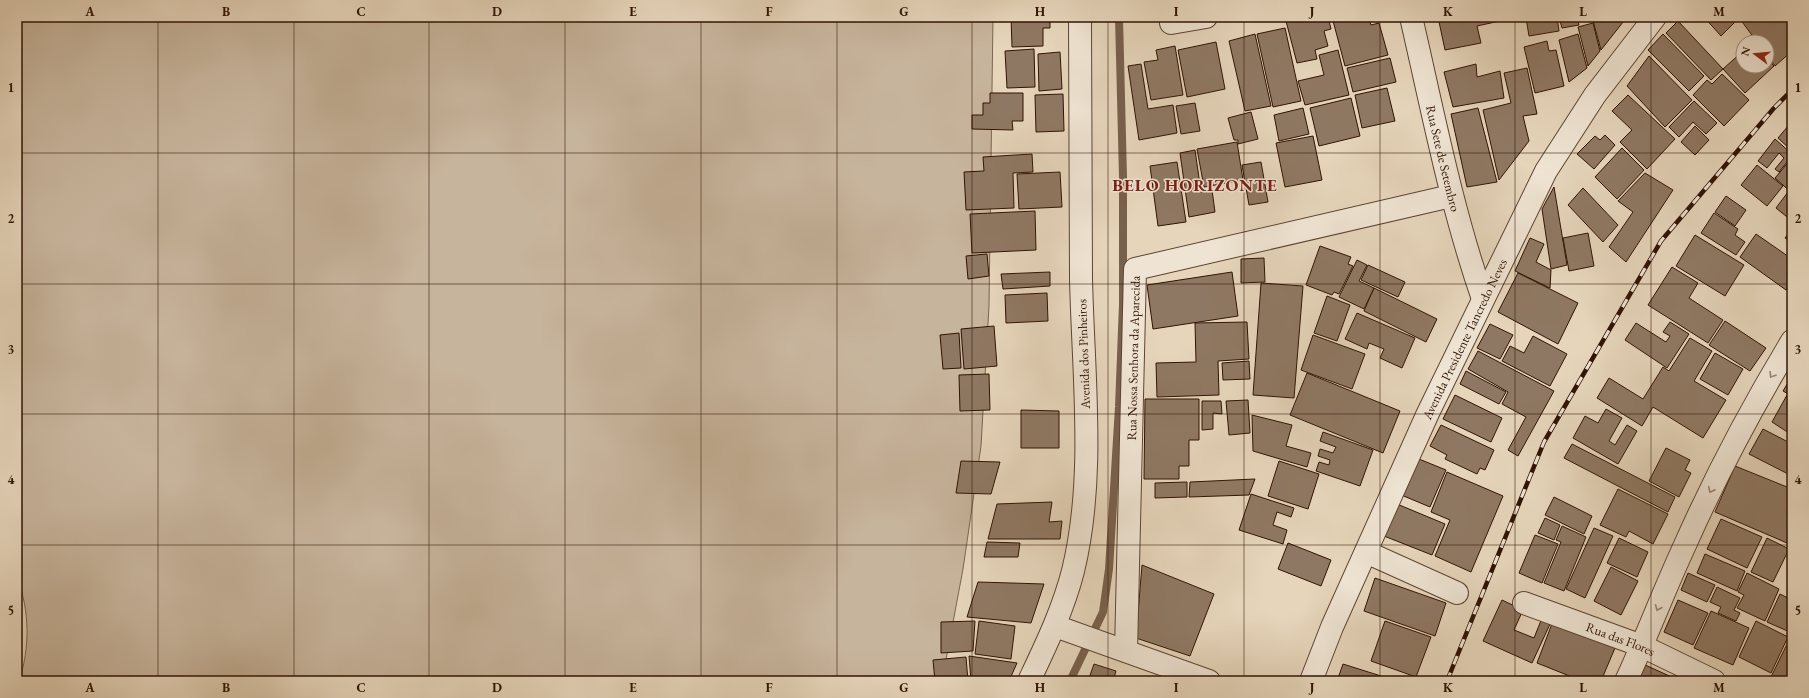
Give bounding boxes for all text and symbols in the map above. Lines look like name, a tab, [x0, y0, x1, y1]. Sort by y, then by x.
text: A	[84, 3, 95, 20]
text: B	[222, 3, 230, 20]
text: C	[356, 3, 366, 20]
text: D	[492, 3, 502, 20]
text: E	[629, 3, 637, 20]
text: F	[765, 3, 773, 20]
text: G	[899, 3, 909, 20]
text: H	[1035, 3, 1046, 20]
text: I	[1174, 3, 1179, 20]
text: J	[1308, 3, 1315, 20]
text: K	[1443, 3, 1454, 20]
text: L	[1579, 3, 1587, 20]
text: M	[1713, 3, 1725, 20]
north arrow	[1735, 34, 1775, 74]
text: N	[1737, 45, 1753, 57]
text: 1	[8, 79, 15, 96]
text: 1	[1795, 79, 1802, 96]
street label: Rua Sete de Setembro	[1422, 104, 1464, 214]
district label: BELO HORIZONTE	[1112, 174, 1278, 196]
text: 2	[8, 210, 15, 227]
text: 2	[1795, 210, 1802, 227]
street label: Avenida Presidente Tancredo Neves	[1418, 256, 1511, 423]
street label: Rua Nossa Senhora da Aparecida	[1123, 275, 1144, 441]
street label: Avenida dos Pinheiros	[1073, 299, 1094, 410]
text: 3	[8, 341, 15, 358]
text: 3	[1795, 341, 1802, 358]
one-way arrow	[1769, 371, 1776, 378]
text: 4	[8, 471, 15, 488]
text: 4	[1795, 471, 1802, 488]
one-way arrow	[1708, 485, 1716, 493]
text: 5	[8, 602, 14, 619]
text: 5	[1795, 602, 1801, 619]
one-way arrow	[1655, 604, 1663, 612]
street label: Rua das Flores	[1584, 618, 1658, 660]
text: A	[84, 679, 95, 696]
text: B	[222, 679, 230, 696]
text: C	[356, 679, 366, 696]
text: D	[492, 679, 502, 696]
text: E	[629, 679, 637, 696]
text: F	[765, 679, 773, 696]
text: G	[899, 679, 909, 696]
text: H	[1035, 679, 1046, 696]
text: I	[1174, 679, 1179, 696]
text: J	[1308, 679, 1315, 696]
text: K	[1443, 679, 1454, 696]
text: L	[1579, 679, 1587, 696]
text: M	[1713, 679, 1725, 696]

